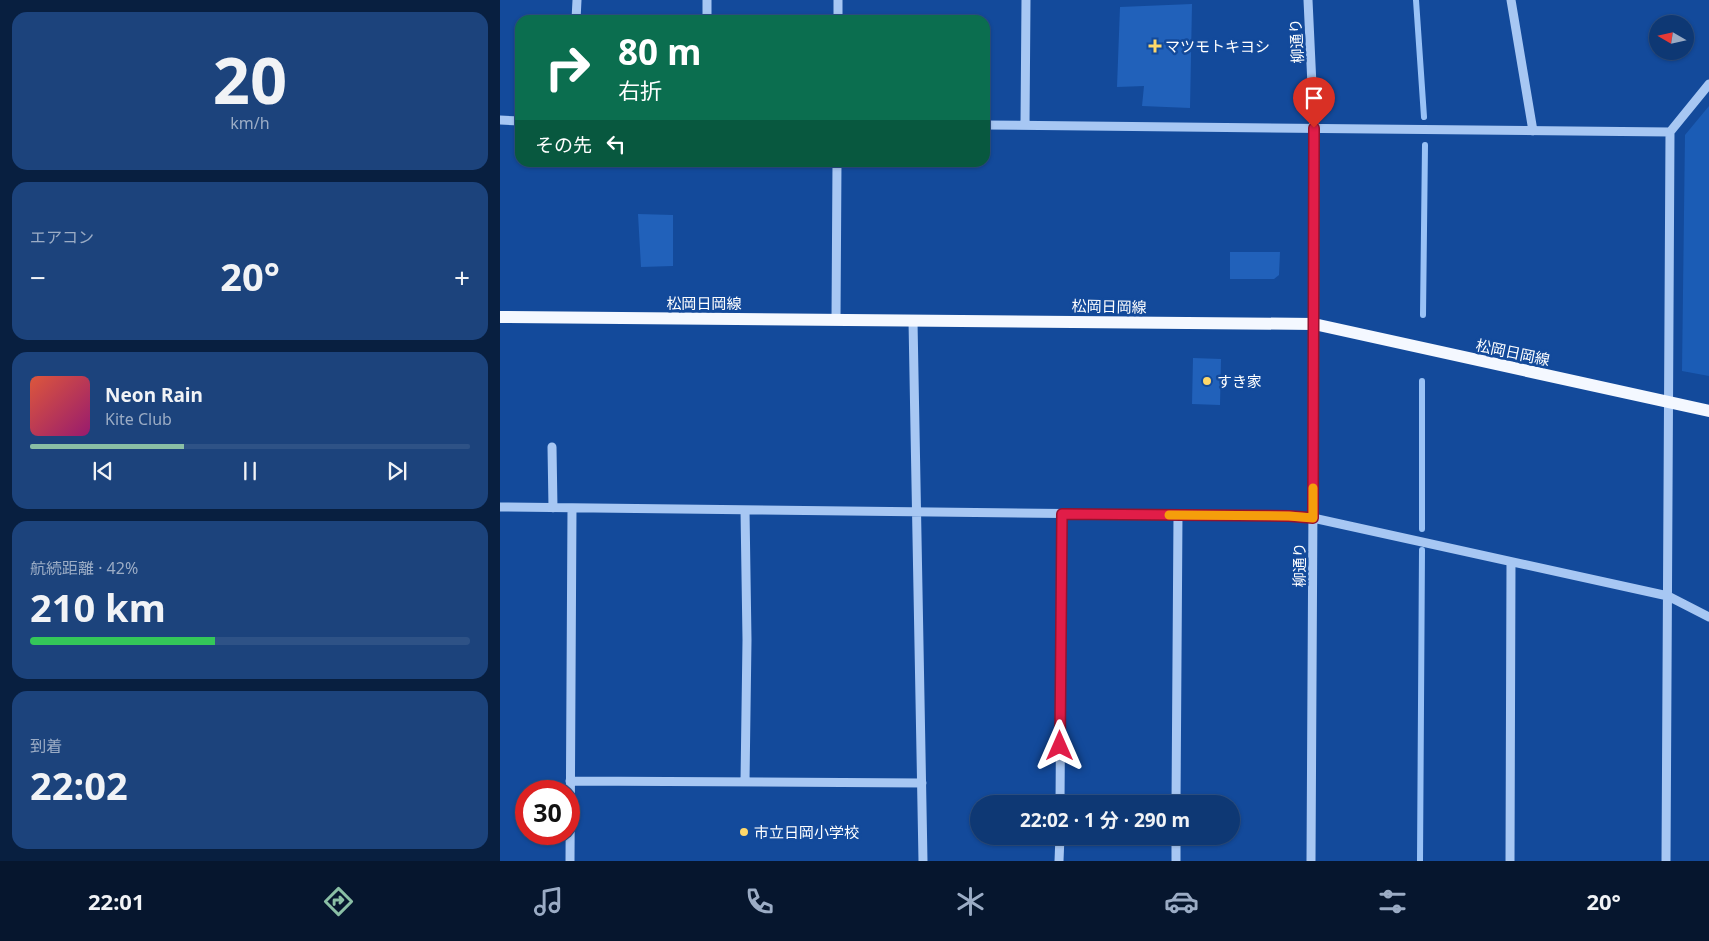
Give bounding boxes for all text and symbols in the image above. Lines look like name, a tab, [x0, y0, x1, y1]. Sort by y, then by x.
north arrow	[1649, 15, 1694, 60]
map controls	[1649, 15, 1694, 60]
street label: 柳通り	[1285, 18, 1307, 64]
text: 80 m	[618, 28, 701, 75]
text: 20	[213, 35, 287, 123]
icon: right	[535, 35, 600, 100]
place label: マツモトキヨシ	[1165, 36, 1270, 56]
marker: マツモトキヨシ	[1149, 40, 1161, 52]
text: 右折	[618, 75, 662, 105]
pin	[1293, 77, 1335, 128]
icon: arrive	[1300, 84, 1328, 112]
text: km/h	[230, 112, 270, 134]
icon: left	[602, 130, 630, 158]
text: その先	[535, 132, 592, 158]
text: エアコン	[30, 226, 94, 248]
text: 20°	[220, 250, 280, 302]
text: −	[30, 258, 46, 296]
text: +	[454, 258, 470, 296]
street label: 松岡日岡線	[666, 293, 742, 313]
street label: 松岡日岡線	[1071, 295, 1147, 317]
street label: 松岡日岡線	[1474, 334, 1552, 370]
place label: すき家	[1217, 371, 1262, 391]
marker: すき家	[1201, 375, 1213, 387]
text: Neon Rain	[105, 382, 203, 408]
text: Kite Club	[105, 408, 172, 430]
icon: previous	[89, 457, 117, 485]
icon: pause	[236, 457, 264, 485]
icon: next	[383, 457, 411, 485]
street label: 柳通り	[1289, 542, 1309, 588]
text: 航続距離 · 42%	[30, 557, 138, 579]
text: 210 km	[30, 581, 166, 633]
position arrow	[1033, 719, 1085, 771]
text: 到着	[30, 735, 62, 757]
text: 22:02	[30, 759, 128, 811]
speed limit sign: 30	[515, 780, 580, 845]
text: 22:02 · 1 分 · 290 m	[1020, 807, 1190, 833]
place label: 市立日岡小学校	[754, 822, 859, 842]
marker: 市立日岡小学校	[738, 826, 750, 838]
icon: directions	[321, 884, 356, 919]
icon: music	[531, 884, 566, 919]
icon: phone	[742, 884, 777, 919]
icon: climate	[953, 884, 988, 919]
icon: car	[1164, 884, 1199, 919]
icon: filters	[1375, 884, 1410, 919]
text: 22:01	[88, 886, 145, 916]
text: 20°	[1586, 886, 1621, 916]

